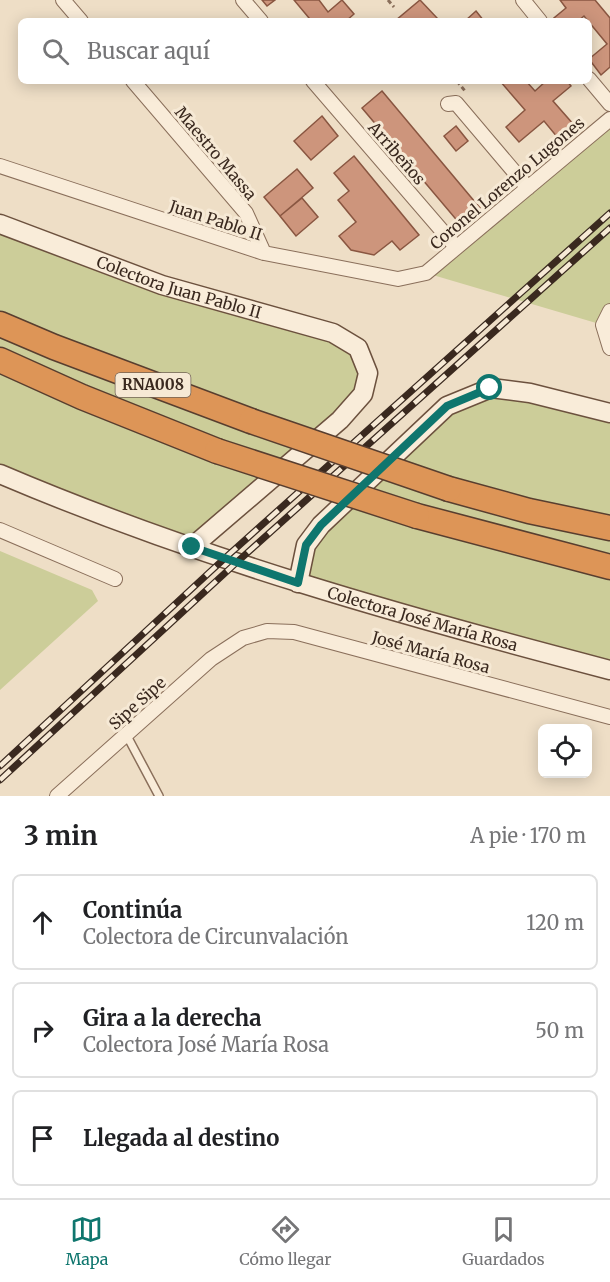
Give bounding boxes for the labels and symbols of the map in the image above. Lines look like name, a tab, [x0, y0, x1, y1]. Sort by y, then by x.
street label: Maestro Massa	[171, 102, 261, 204]
street label: Coronel Lorenzo Lugones	[426, 112, 588, 253]
street label: Arribeños	[364, 117, 430, 189]
street label: Juan Pablo II	[166, 195, 265, 244]
street label: Colectora Juan Pablo II	[94, 251, 264, 322]
road number: RNA008	[116, 373, 190, 397]
route start	[476, 374, 502, 400]
route end	[178, 533, 204, 559]
street label: Colectora José María Rosa	[325, 583, 519, 655]
street label: José María Rosa	[370, 627, 492, 677]
street label: Sipe Sipe	[104, 672, 170, 734]

